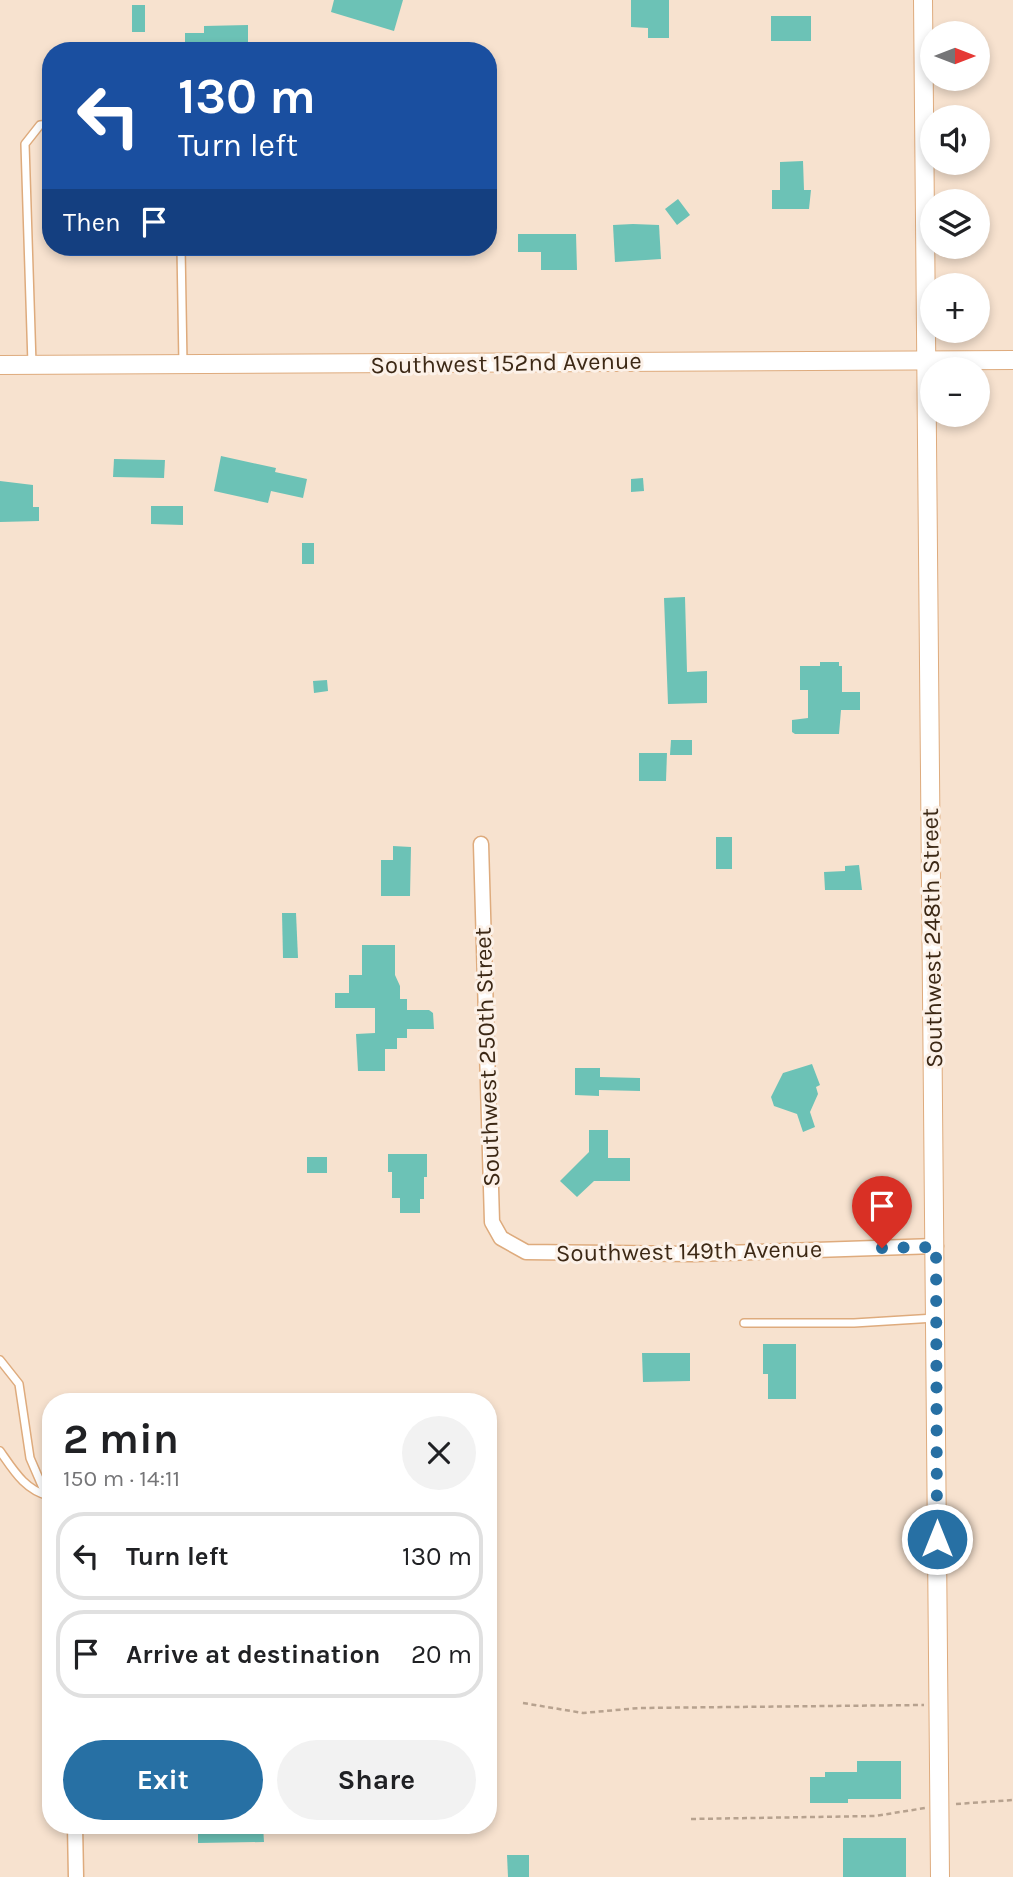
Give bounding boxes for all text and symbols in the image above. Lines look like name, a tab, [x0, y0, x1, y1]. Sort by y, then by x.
north arrow	[920, 21, 990, 91]
map controls	[920, 21, 990, 427]
text: 130 m	[178, 68, 316, 125]
icon: left	[63, 70, 154, 161]
button: sound	[920, 105, 990, 175]
text: Turn left	[178, 127, 298, 164]
button: layers	[920, 189, 990, 259]
icon: arrive	[135, 203, 173, 241]
text: Then	[63, 207, 121, 238]
button: +	[920, 273, 990, 343]
street label: Southwest 152nd Avenue	[370, 347, 642, 379]
button: −	[920, 357, 990, 427]
street label: Southwest 248th Street	[916, 808, 948, 1068]
street label: Southwest 250th Street	[468, 927, 506, 1187]
pin	[852, 1176, 912, 1248]
icon: arrive	[863, 1187, 901, 1225]
street label: Southwest 149th Avenue	[556, 1235, 822, 1267]
text: 2 min	[63, 1414, 179, 1464]
button: close	[402, 1416, 476, 1490]
text: 150 m · 14:11	[63, 1465, 180, 1492]
position arrow	[900, 1502, 974, 1576]
icon: left	[67, 1537, 105, 1575]
text: Turn left	[126, 1541, 228, 1572]
text: 130 m	[402, 1541, 472, 1572]
icon: arrive	[67, 1635, 105, 1673]
text: Arrive at destination	[126, 1639, 380, 1670]
text: 20 m	[411, 1639, 472, 1670]
button: Exit	[63, 1740, 263, 1820]
button: Share	[277, 1740, 476, 1820]

